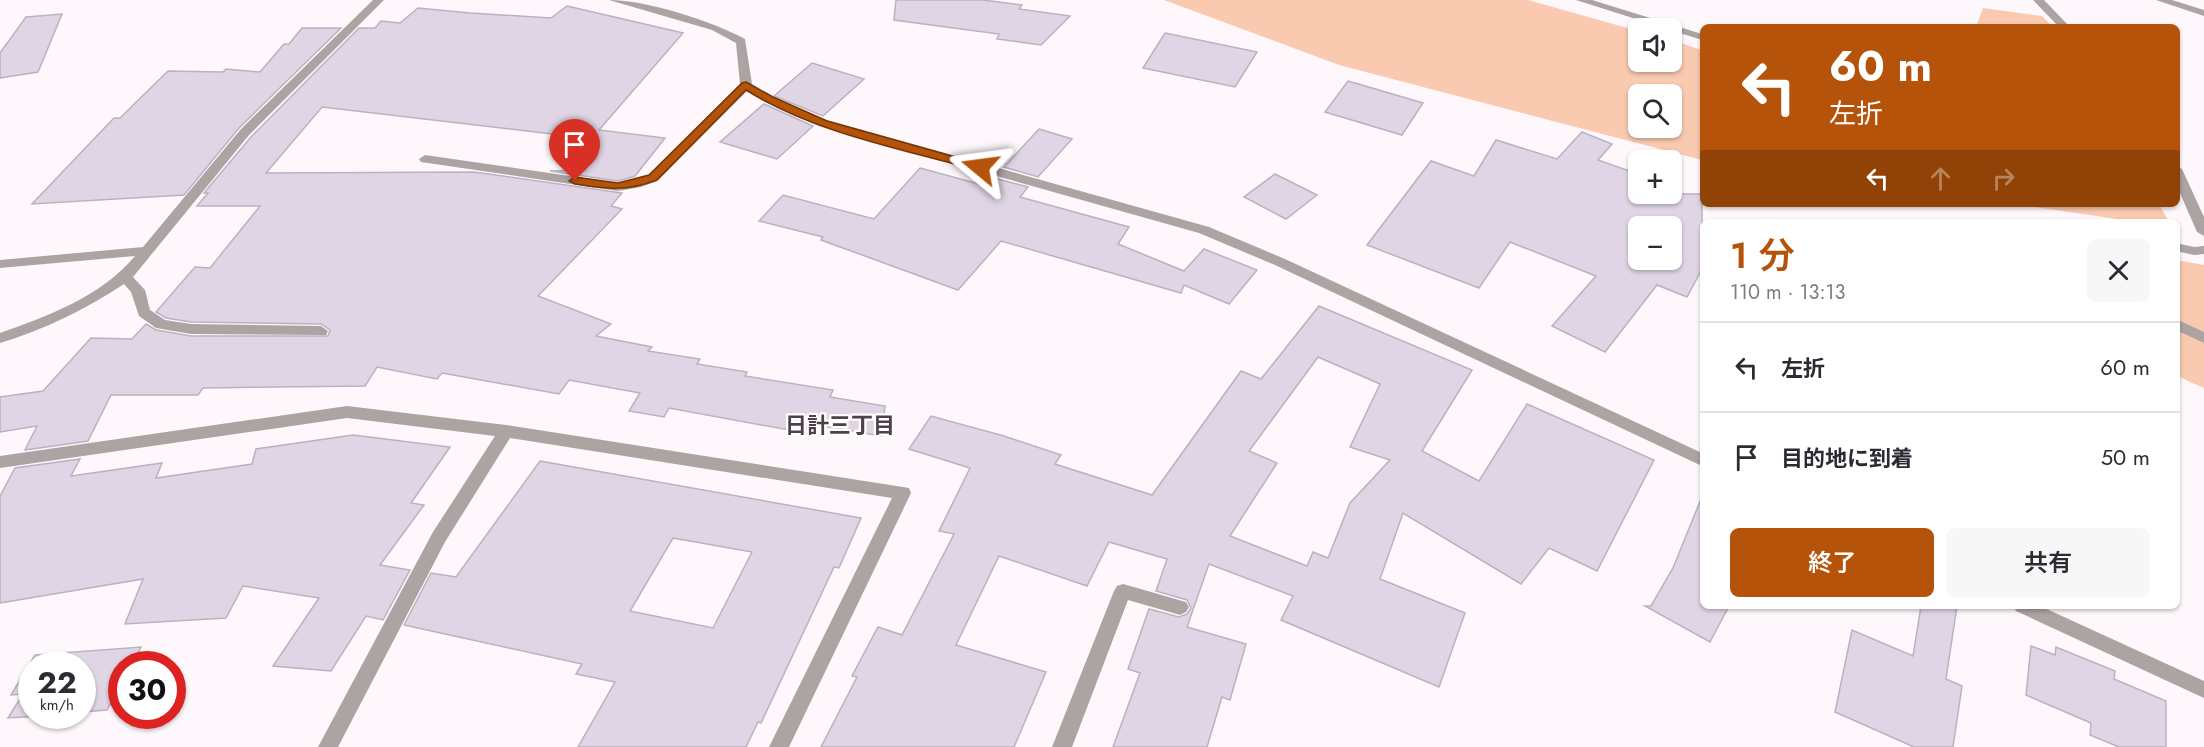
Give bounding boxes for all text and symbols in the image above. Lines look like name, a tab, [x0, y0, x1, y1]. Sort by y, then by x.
map controls	[1628, 18, 1682, 270]
button: sound	[1628, 18, 1682, 72]
text: 60 m	[1829, 36, 1932, 97]
icon: left	[1730, 48, 1808, 126]
button: search	[1628, 84, 1682, 138]
text: 左折	[1829, 94, 1883, 133]
pin	[549, 119, 600, 181]
icon: arrive	[558, 128, 591, 161]
position arrow	[948, 135, 1012, 199]
button: +	[1628, 150, 1682, 204]
icon: left	[1861, 162, 1894, 195]
icon: ahead	[1924, 162, 1957, 195]
icon: right	[1987, 162, 2020, 195]
button: −	[1628, 216, 1682, 270]
text: 1 分	[1730, 229, 1794, 281]
button: close	[2087, 239, 2150, 302]
text: 110 m · 13:13	[1730, 278, 1845, 307]
icon: left	[1730, 351, 1763, 384]
text: 60 m	[2100, 351, 2150, 383]
text: 左折	[1781, 352, 1825, 384]
district label: 日計三丁目	[785, 409, 895, 441]
icon: arrive	[1730, 441, 1763, 474]
text: 50 m	[2101, 441, 2150, 473]
text: 目的地に到着	[1781, 442, 1913, 474]
button: 終了	[1730, 528, 1934, 597]
button: 共有	[1946, 528, 2150, 597]
speed limit sign: 30	[108, 651, 186, 729]
text: 22	[37, 661, 77, 704]
text: km/h	[40, 694, 74, 716]

